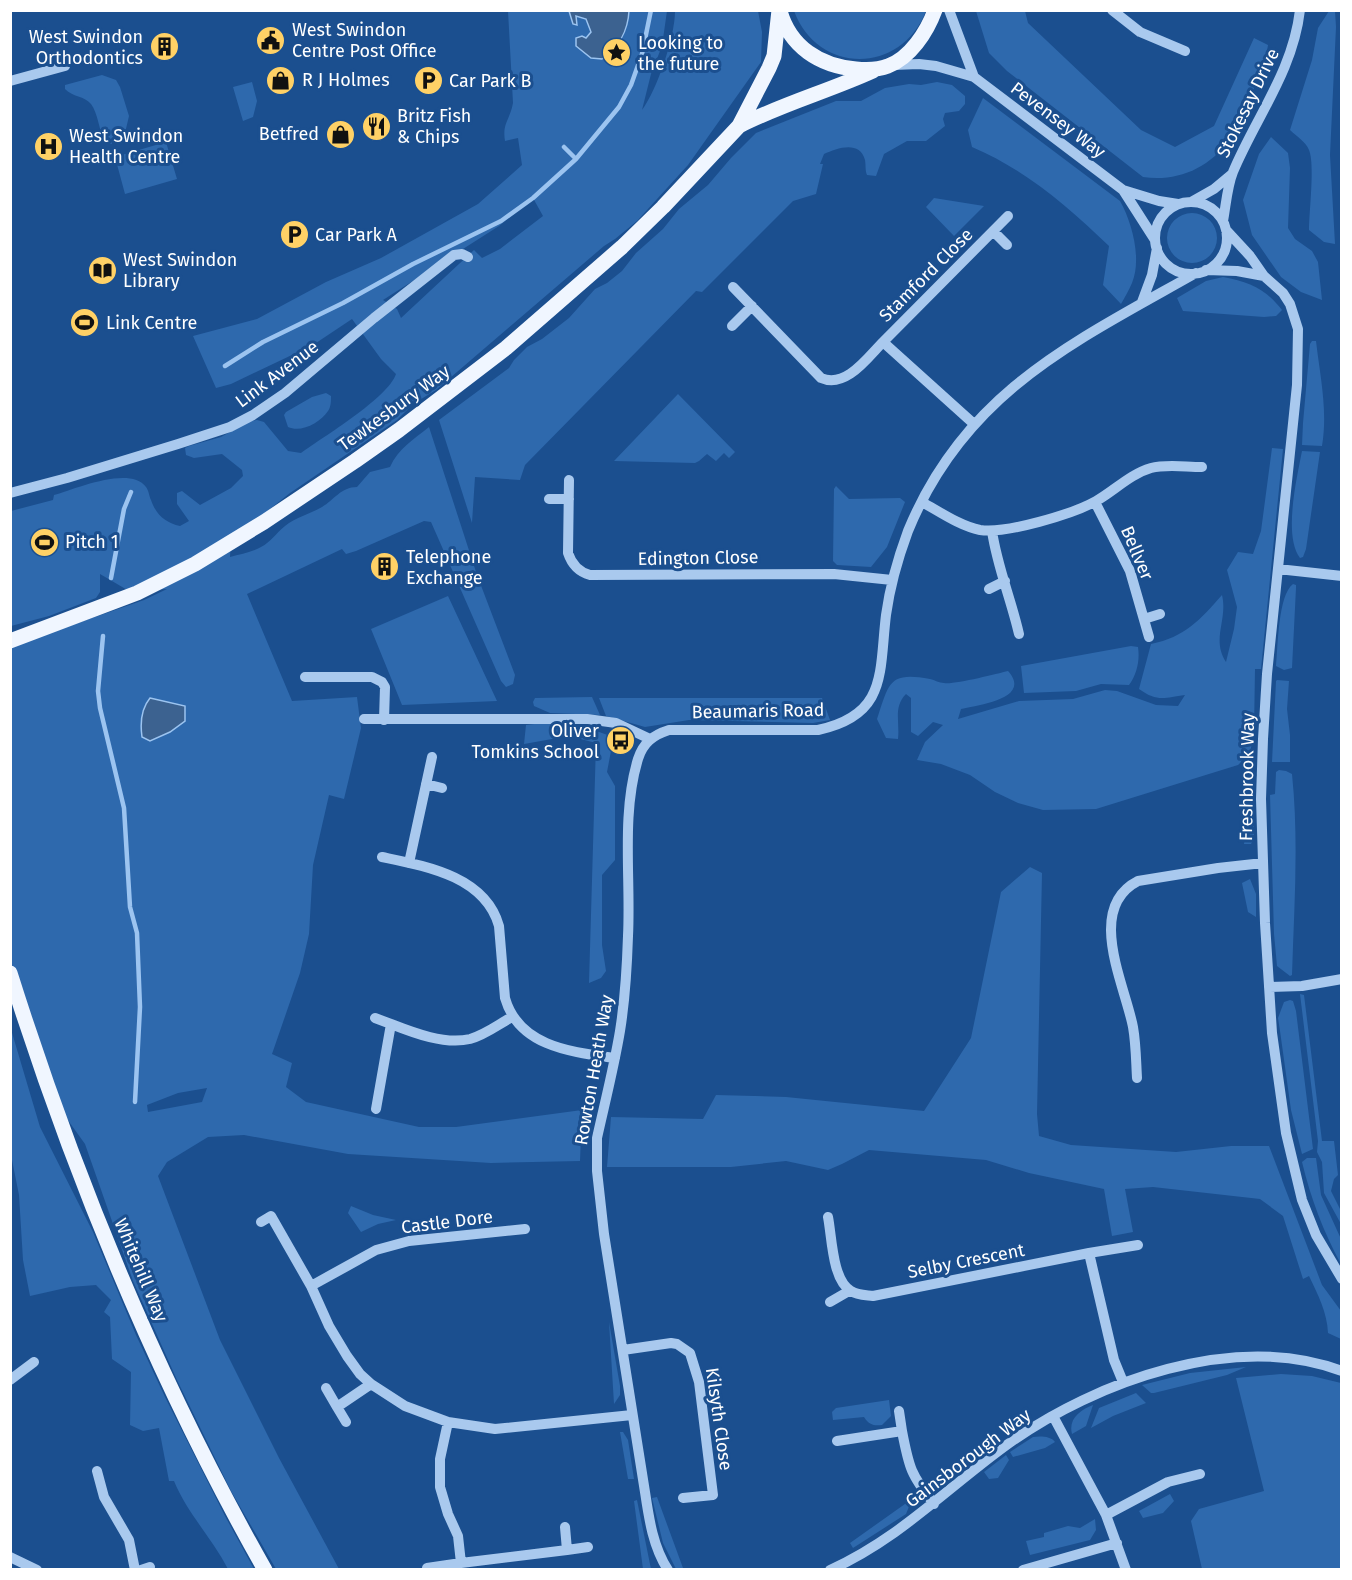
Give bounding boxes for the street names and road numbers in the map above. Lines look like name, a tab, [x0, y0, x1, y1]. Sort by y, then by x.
street label: Stokesay Drive	[1212, 45, 1284, 161]
street label: Pevensey Way	[1006, 77, 1110, 163]
street label: Stamford Close	[875, 224, 977, 326]
street label: Link Avenue	[231, 336, 323, 412]
street label: Tewkesbury Way	[334, 360, 454, 456]
street label: Bellver	[1116, 523, 1158, 583]
street label: Edington Close	[637, 546, 759, 570]
street label: Beaumaris Road	[691, 699, 825, 723]
street label: Freshbrook Way	[1235, 713, 1259, 841]
street label: Rowton Heath Way	[570, 993, 618, 1147]
street label: Castle Dore	[400, 1205, 494, 1239]
street label: Whitehill Way	[109, 1215, 173, 1325]
street label: Selby Crescent	[906, 1239, 1027, 1283]
street label: Kilsyth Close	[701, 1366, 737, 1472]
street label: Gainsborough Way	[901, 1404, 1035, 1512]

